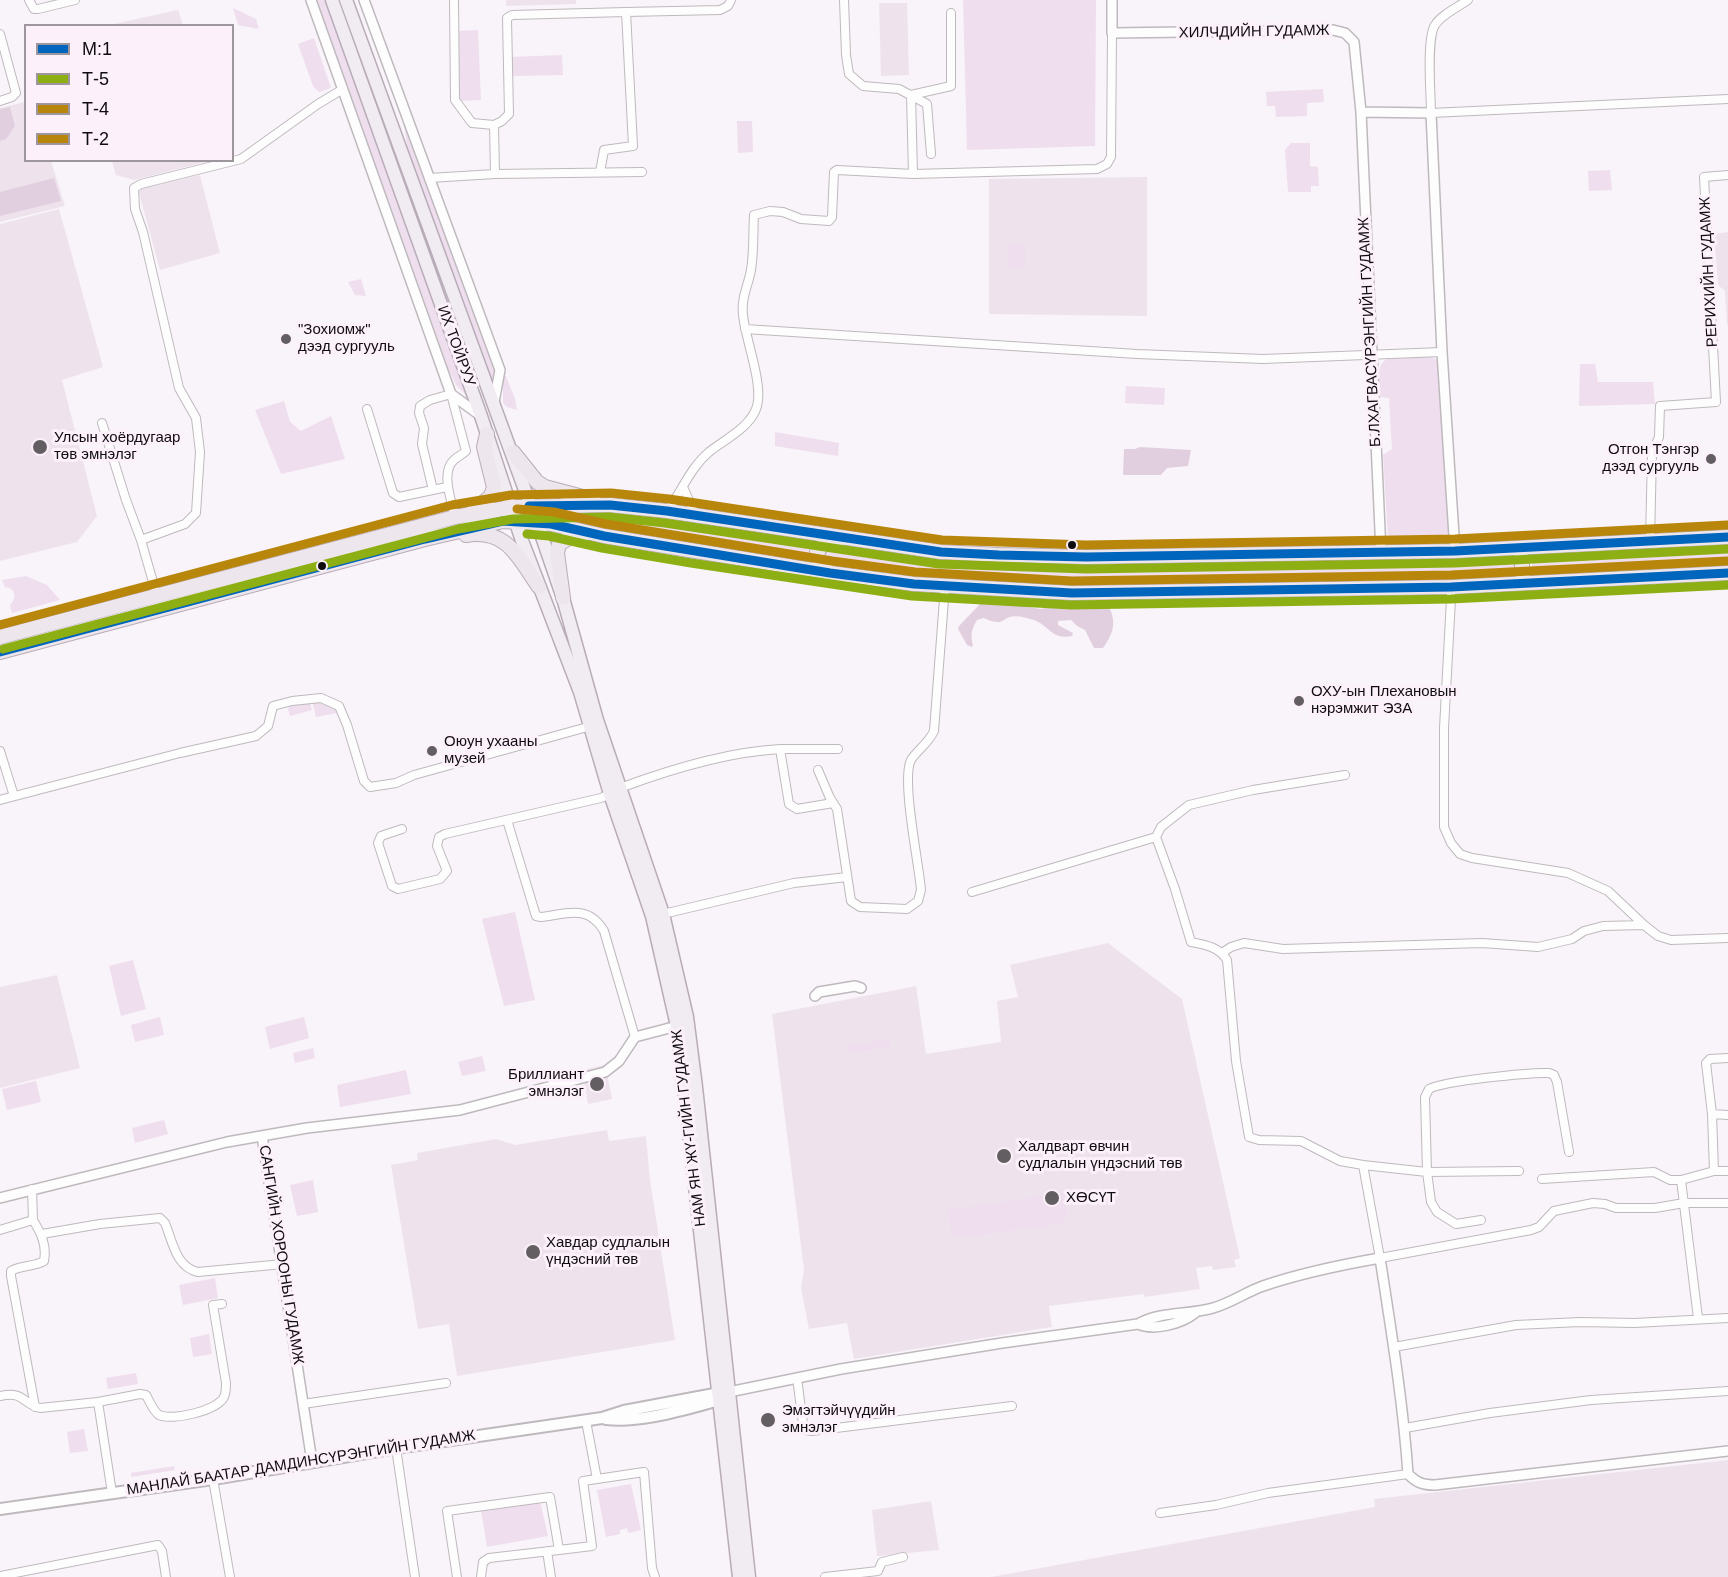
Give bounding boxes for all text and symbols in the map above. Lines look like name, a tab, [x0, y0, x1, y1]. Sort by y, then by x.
street label: ХИЛЧДИЙН ГУДАМЖ	[1178, 22, 1330, 42]
legend	[24, 24, 234, 162]
text: М:1	[82, 39, 112, 59]
text: Т-5	[82, 69, 109, 89]
text: Т-4	[82, 99, 109, 119]
text: Т-2	[82, 129, 109, 149]
street label: РЕРИХИЙН ГУДАМЖ	[1696, 196, 1722, 348]
street label: Б.ЛХАГВАСҮРЭНГИЙН ГУДАМЖ	[1355, 217, 1385, 447]
street label: ИХ ТОЙРУУ	[433, 303, 479, 389]
place label: "Зохиомж" дээд сургууль	[298, 321, 395, 356]
marker: "Зохиомж" дээд сургууль	[279, 332, 293, 346]
place label: Улсын хоёрдугаар төв эмнэлэг	[54, 429, 180, 464]
marker: Улсын хоёрдугаар төв эмнэлэг	[31, 438, 49, 456]
place label: Отгон Тэнгэр дээд сургууль	[1602, 441, 1699, 476]
marker: Отгон Тэнгэр дээд сургууль	[1704, 452, 1718, 466]
unlabelled marker	[1066, 539, 1078, 551]
unlabelled marker	[316, 560, 328, 572]
place label: ОХУ-ын Плехановын нэрэмжит ЭЗА	[1311, 683, 1457, 718]
marker: ОХУ-ын Плехановын нэрэмжит ЭЗА	[1292, 694, 1306, 708]
place label: Оюун ухааны музей	[444, 733, 537, 768]
marker: Оюун ухааны музей	[425, 744, 439, 758]
street label: НАМ ЯН ЖҮ-ГИЙН ГУДАМЖ	[668, 1028, 710, 1228]
place label: Бриллиант эмнэлэг	[508, 1066, 584, 1101]
marker: Бриллиант эмнэлэг	[588, 1075, 606, 1093]
place label: Халдварт өвчин судлалын үндэсний төв	[1018, 1138, 1183, 1173]
street label: САНГИЙН ХОРООНЫ ГУДАМЖ	[255, 1144, 307, 1366]
marker: Халдварт өвчин судлалын үндэсний төв	[995, 1147, 1013, 1165]
marker: ХӨСҮТ	[1043, 1189, 1061, 1207]
place label: ХӨСҮТ	[1066, 1189, 1116, 1207]
place label: Хавдар судлалын үндэсний төв	[546, 1234, 670, 1269]
marker: Хавдар судлалын үндэсний төв	[524, 1243, 542, 1261]
place label: Эмэгтэйчүүдийн эмнэлэг	[782, 1402, 896, 1437]
marker: Эмэгтэйчүүдийн эмнэлэг	[759, 1411, 777, 1429]
street label: МАНЛАЙ БААТАР ДАМДИНСҮРЭНГИЙН ГУДАМЖ	[125, 1427, 477, 1499]

